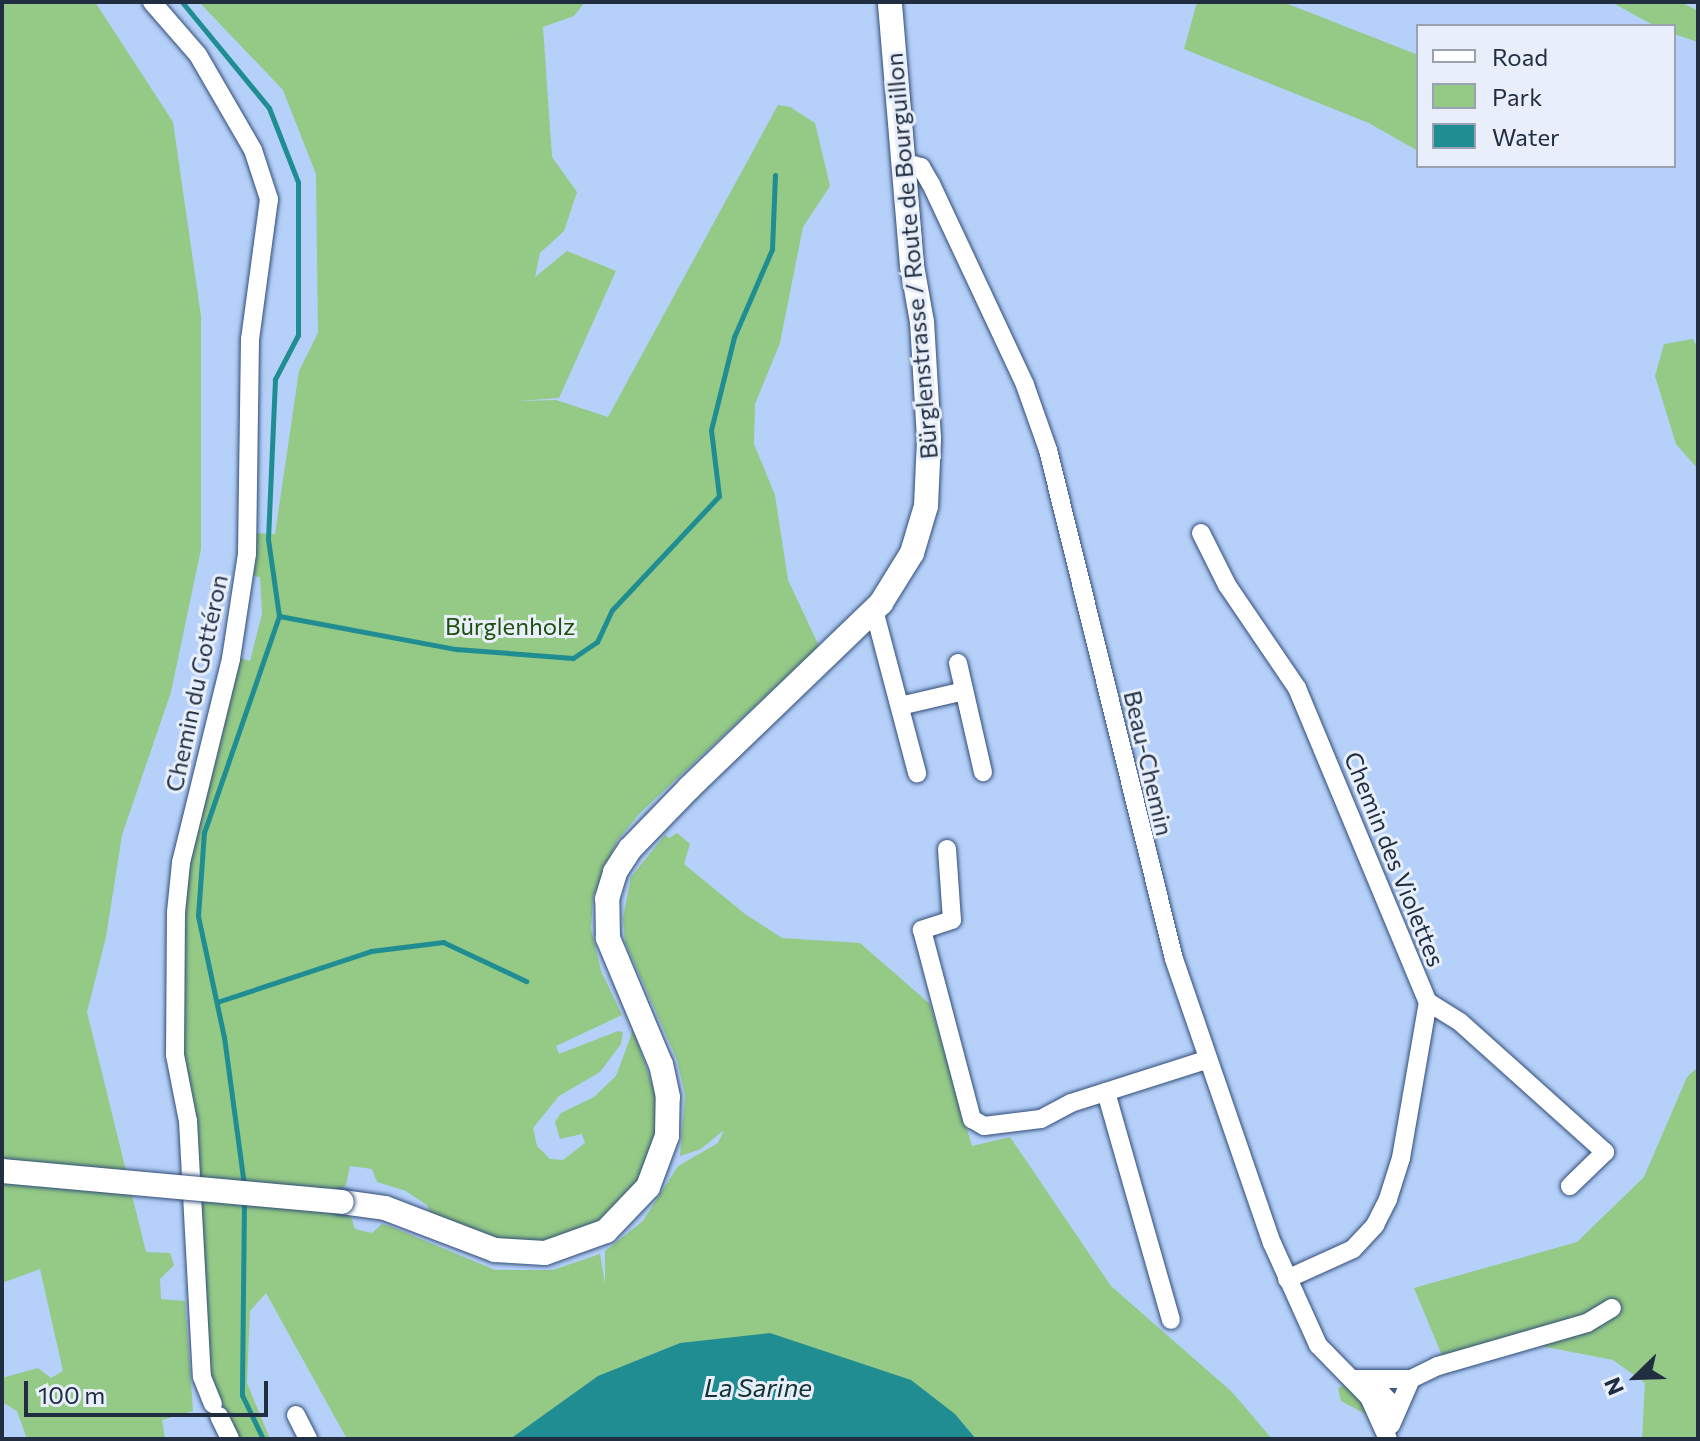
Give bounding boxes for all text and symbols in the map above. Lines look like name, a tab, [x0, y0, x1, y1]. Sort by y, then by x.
legend	[1416, 24, 1676, 168]
text: Road	[1492, 42, 1548, 71]
street label: Bürglenstrasse / Route de Bourguillon	[879, 52, 943, 460]
text: Park	[1492, 82, 1542, 111]
text: Water	[1492, 122, 1560, 151]
street label: Chemin du Gottéron	[159, 572, 233, 794]
park label: Bürglenholz	[445, 612, 575, 640]
street label: Beau-Chemin	[1118, 688, 1180, 838]
street label: Chemin des Violettes	[1339, 747, 1451, 971]
north arrow	[1596, 1337, 1676, 1417]
scale bar	[28, 1365, 272, 1415]
water label: La Sarine	[704, 1371, 812, 1403]
text: N	[1598, 1374, 1629, 1399]
text: 100 m	[38, 1380, 105, 1409]

